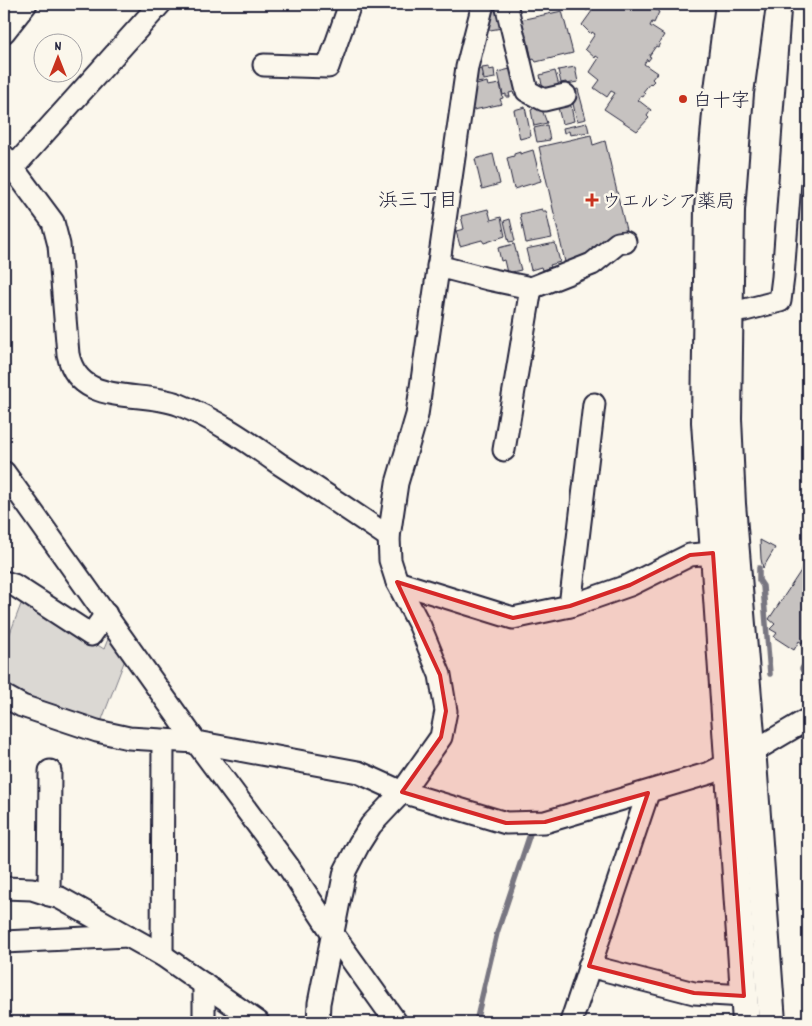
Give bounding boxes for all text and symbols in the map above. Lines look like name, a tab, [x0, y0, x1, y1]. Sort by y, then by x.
north arrow	[32, 32, 82, 82]
text: N	[55, 37, 62, 57]
place label: 白十字	[693, 89, 750, 116]
marker: 白十字	[677, 93, 689, 105]
district label: 浜三丁目	[378, 188, 458, 216]
place label: ウエルシア薬局	[602, 190, 735, 217]
marker: ウエルシア薬局	[586, 194, 598, 206]

